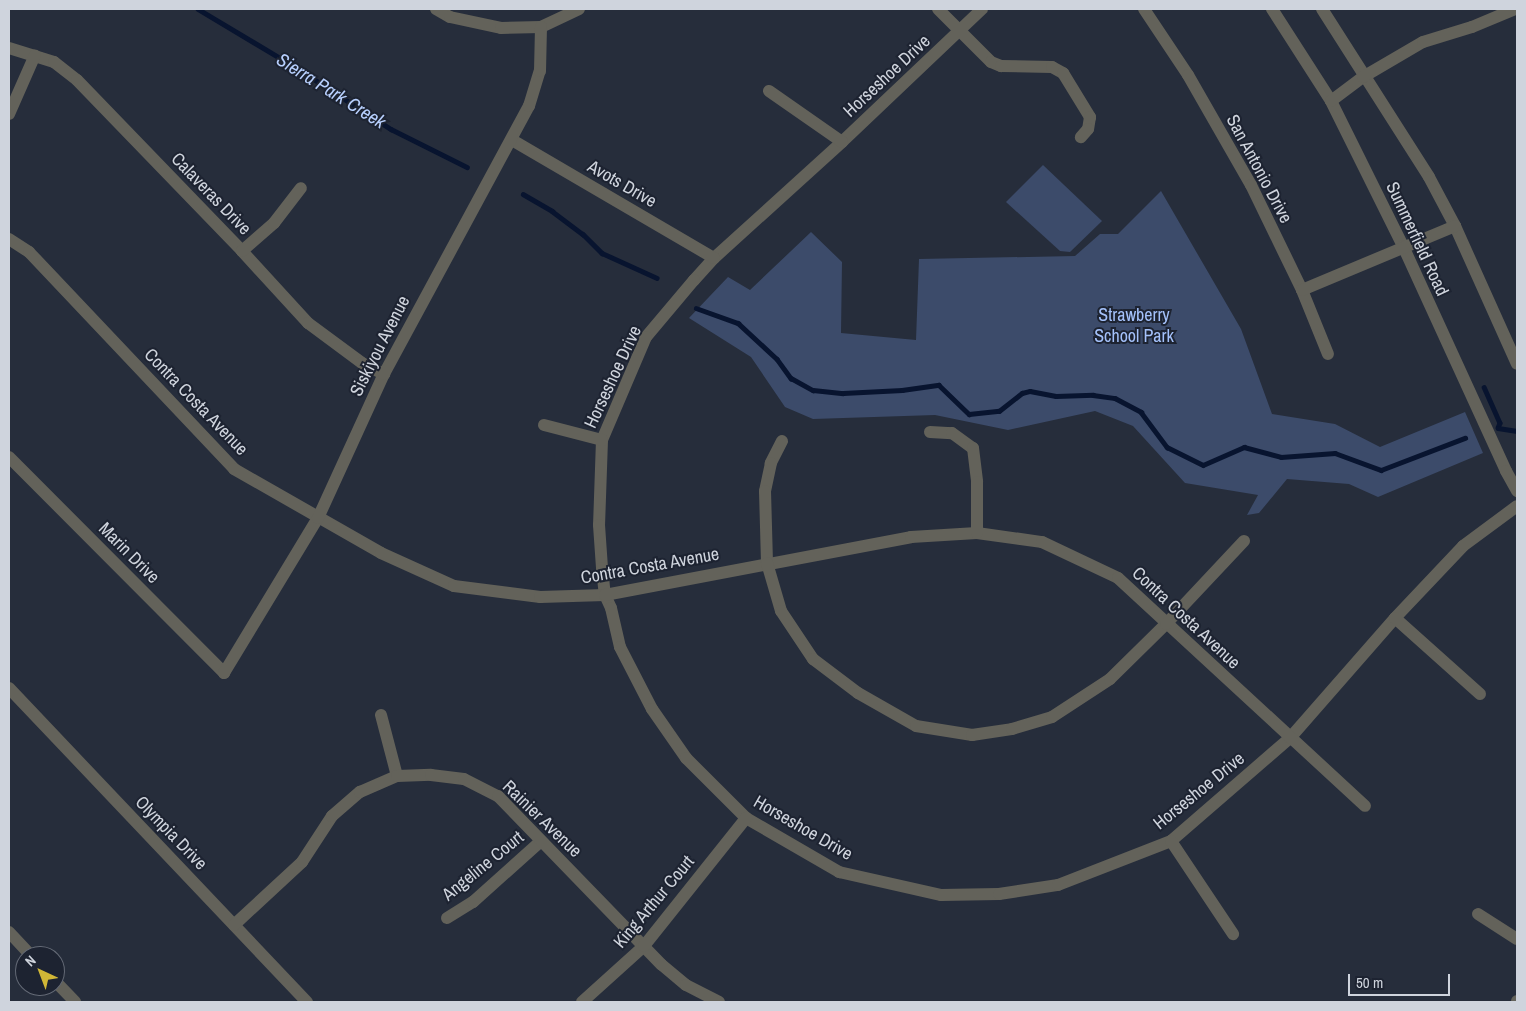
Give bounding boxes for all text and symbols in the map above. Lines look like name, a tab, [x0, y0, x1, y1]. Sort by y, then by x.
street label: Horseshoe Drive	[839, 30, 935, 122]
water label: Sierra Park Creek	[272, 48, 390, 134]
street label: San Antonio Drive	[1221, 111, 1297, 227]
street label: Calaveras Drive	[166, 148, 256, 240]
street label: Avots Drive	[584, 156, 660, 212]
street label: Summerfield Road	[1381, 179, 1453, 299]
street label: Siskiyou Avenue	[345, 292, 415, 400]
park label: Strawberry School Park	[1094, 305, 1174, 348]
street label: Horseshoe Drive	[580, 322, 646, 432]
street label: Contra Costa Avenue	[139, 344, 253, 460]
street label: Marin Drive	[94, 518, 164, 588]
street label: Contra Costa Avenue	[579, 543, 721, 589]
street label: Contra Costa Avenue	[1127, 562, 1245, 674]
street label: Horseshoe Drive	[1149, 748, 1249, 834]
street label: Rainier Avenue	[498, 776, 586, 862]
street label: Horseshoe Drive	[750, 791, 856, 865]
street label: Olympia Drive	[130, 792, 212, 874]
street label: Angeline Court	[438, 827, 528, 905]
street label: King Arthur Court	[609, 851, 699, 953]
north arrow	[15, 946, 65, 996]
text: N	[21, 951, 40, 970]
scale bar	[1351, 964, 1454, 996]
text: 50 m	[1356, 972, 1383, 993]

